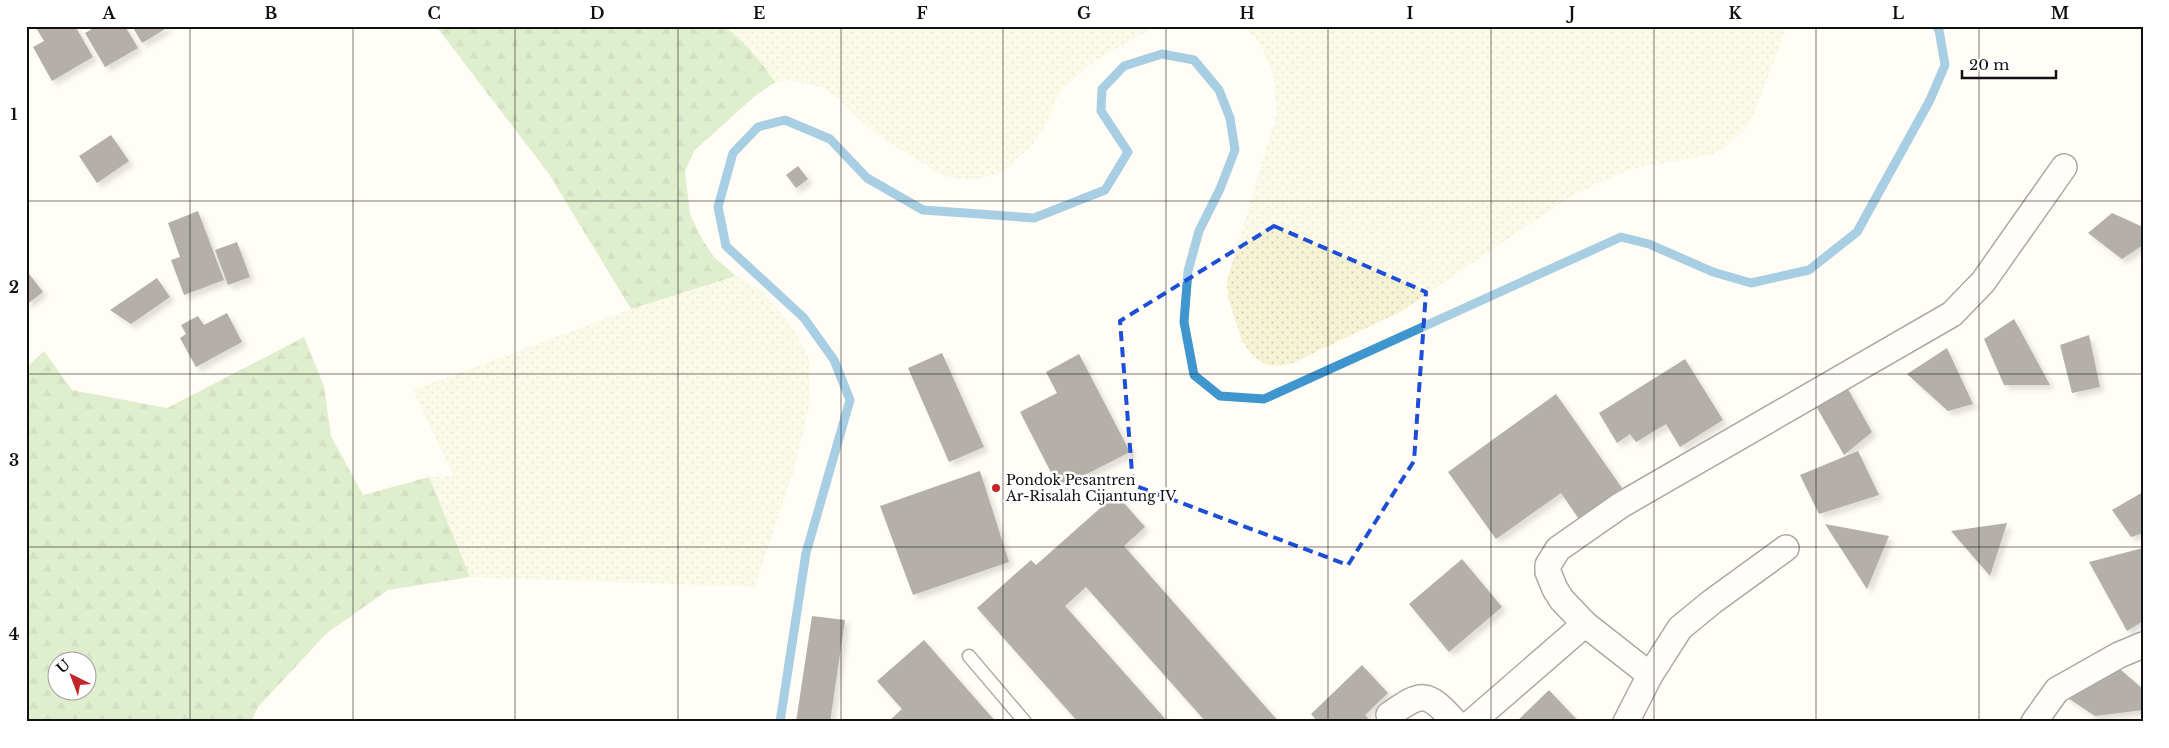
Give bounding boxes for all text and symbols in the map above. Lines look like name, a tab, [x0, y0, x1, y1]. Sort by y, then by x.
text: A	[102, 3, 117, 23]
text: B	[265, 3, 278, 23]
text: C	[427, 3, 441, 23]
text: D	[590, 3, 604, 23]
text: E	[753, 3, 765, 23]
text: F	[916, 3, 928, 23]
text: G	[1077, 3, 1091, 23]
text: H	[1239, 3, 1255, 23]
text: I	[1407, 3, 1414, 23]
text: J	[1566, 3, 1575, 23]
text: K	[1728, 3, 1742, 23]
text: L	[1892, 3, 1904, 23]
text: M	[2051, 3, 2069, 23]
scale bar	[1962, 48, 2055, 80]
text: 20 m	[1969, 55, 2009, 74]
text: 1	[11, 104, 18, 124]
text: 2	[9, 277, 19, 297]
text: 3	[9, 450, 19, 470]
place label: Pondok Pesantren Ar-Risalah Cijantung IV	[1005, 471, 1177, 505]
marker: Pondok Pesantren Ar-Risalah Cijantung IV	[990, 482, 1002, 494]
text: 4	[9, 624, 19, 644]
north arrow	[48, 650, 98, 700]
text: U	[53, 655, 74, 677]

